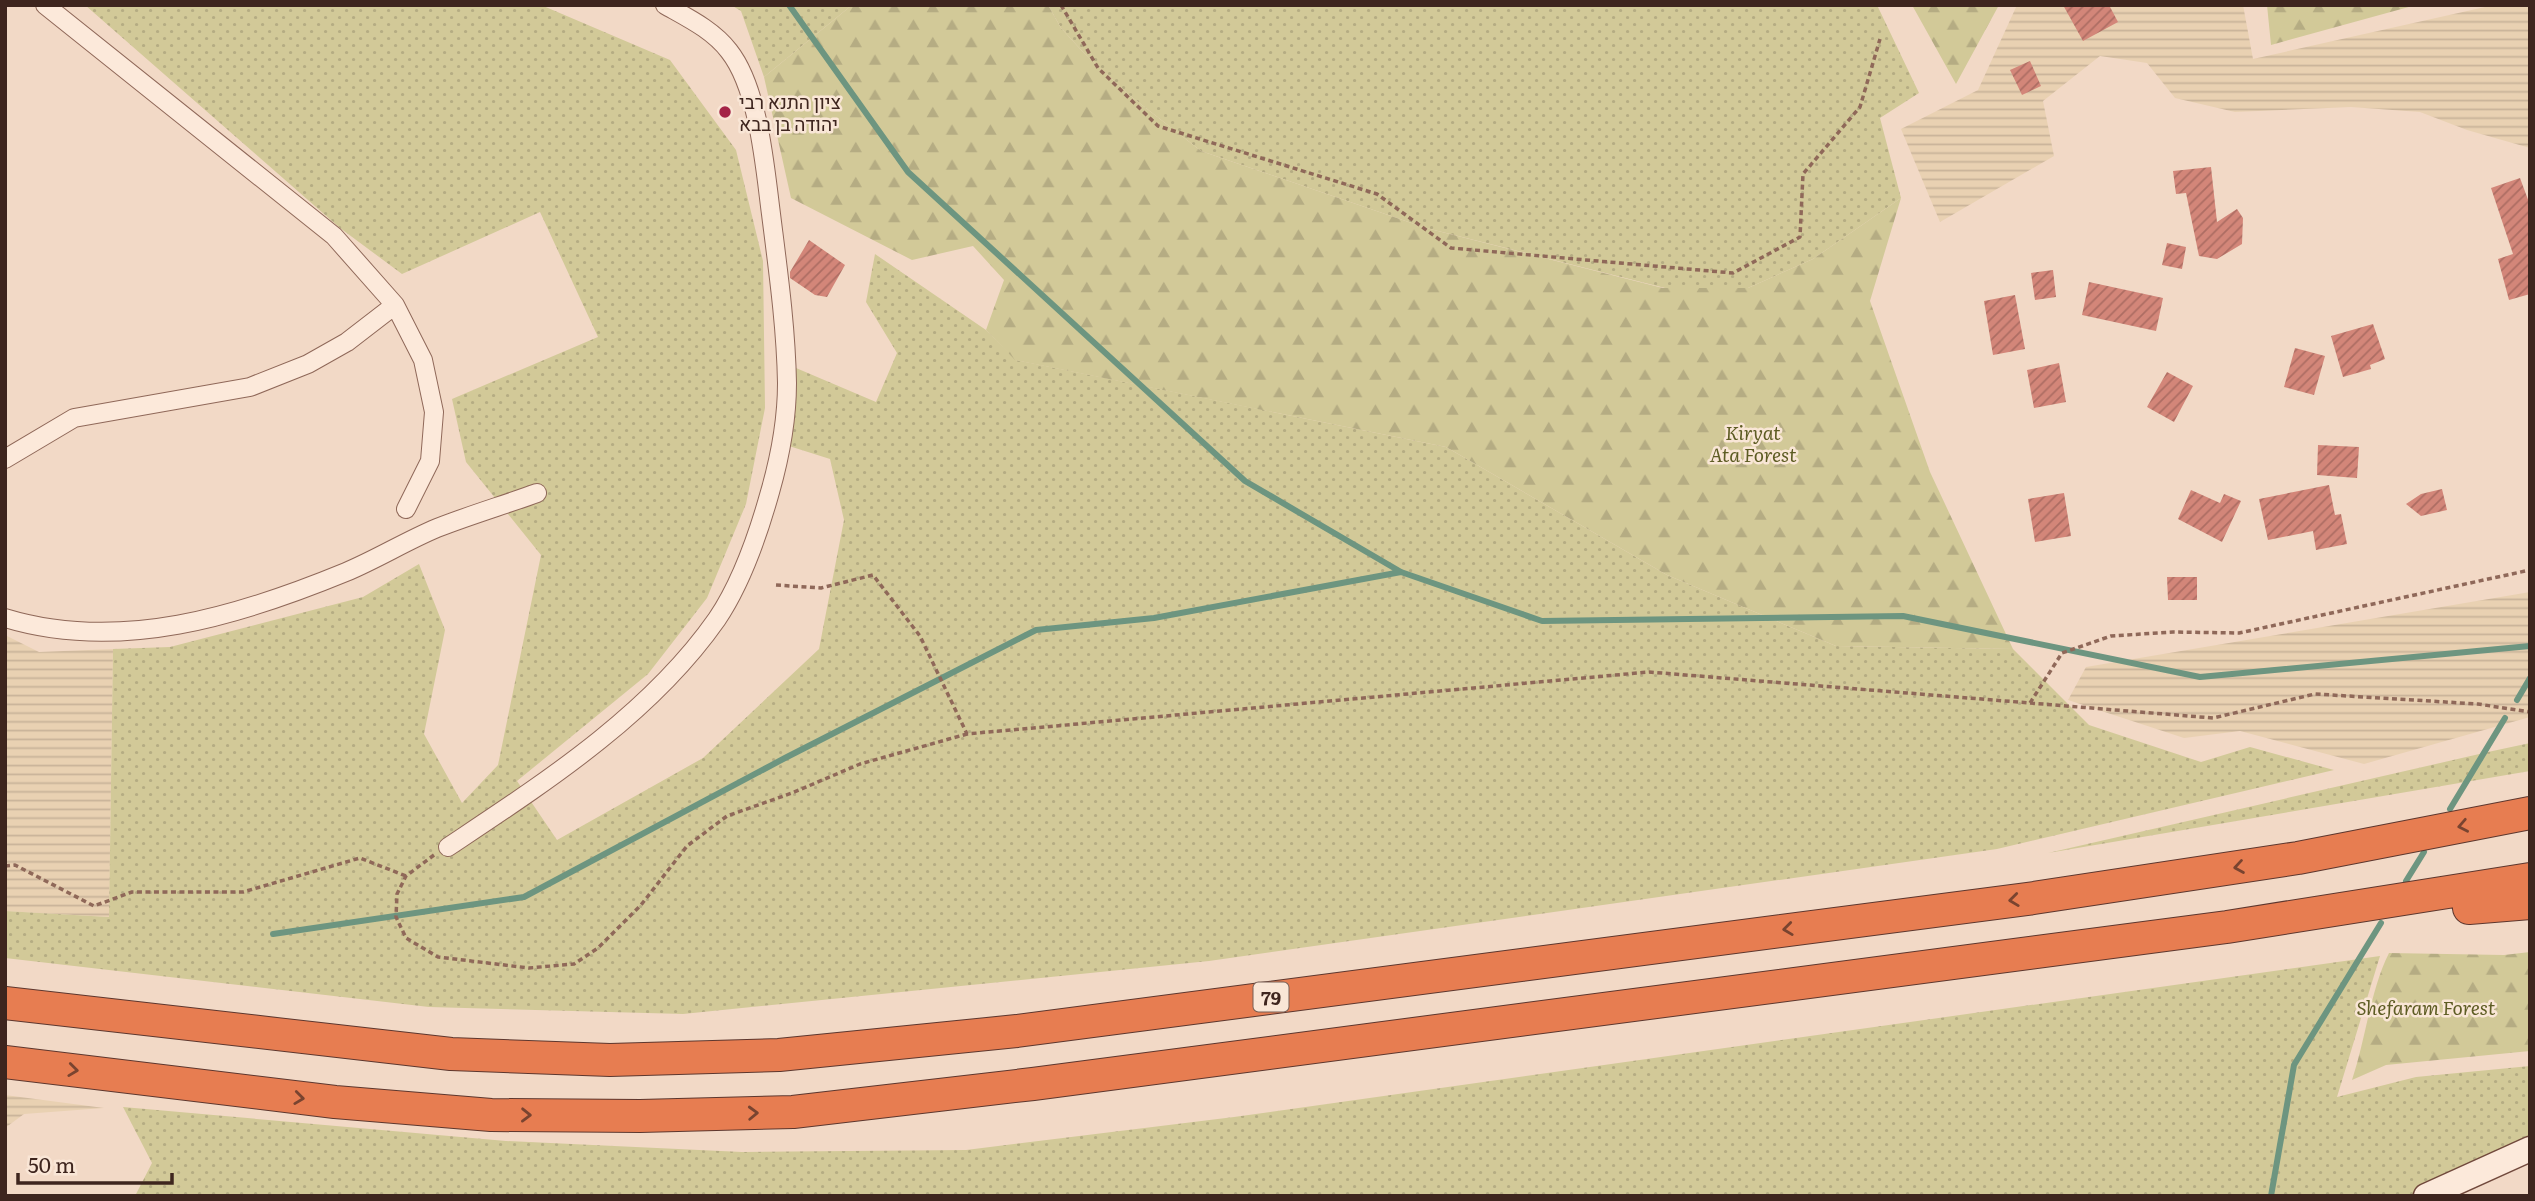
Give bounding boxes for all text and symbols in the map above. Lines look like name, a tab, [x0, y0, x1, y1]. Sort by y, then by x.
place label: ציון התנא רבי יהודה בן בבא	[739, 87, 841, 137]
marker: ציון התנא רבי יהודה בן בבא	[717, 104, 733, 120]
park label: Kiryat Ata Forest	[1709, 418, 1797, 468]
one-way arrow	[2457, 817, 2469, 832]
one-way arrow	[2233, 859, 2245, 874]
one-way arrow	[2008, 893, 2020, 908]
one-way arrow	[1782, 921, 1794, 936]
road number: 79	[1254, 982, 1288, 1012]
park label: Shefaram Forest	[2357, 993, 2496, 1021]
one-way arrow	[67, 1063, 79, 1078]
one-way arrow	[293, 1090, 305, 1105]
one-way arrow	[748, 1105, 759, 1120]
one-way arrow	[520, 1108, 531, 1123]
scale bar	[18, 1142, 172, 1186]
text: 50 m	[28, 1148, 75, 1179]

